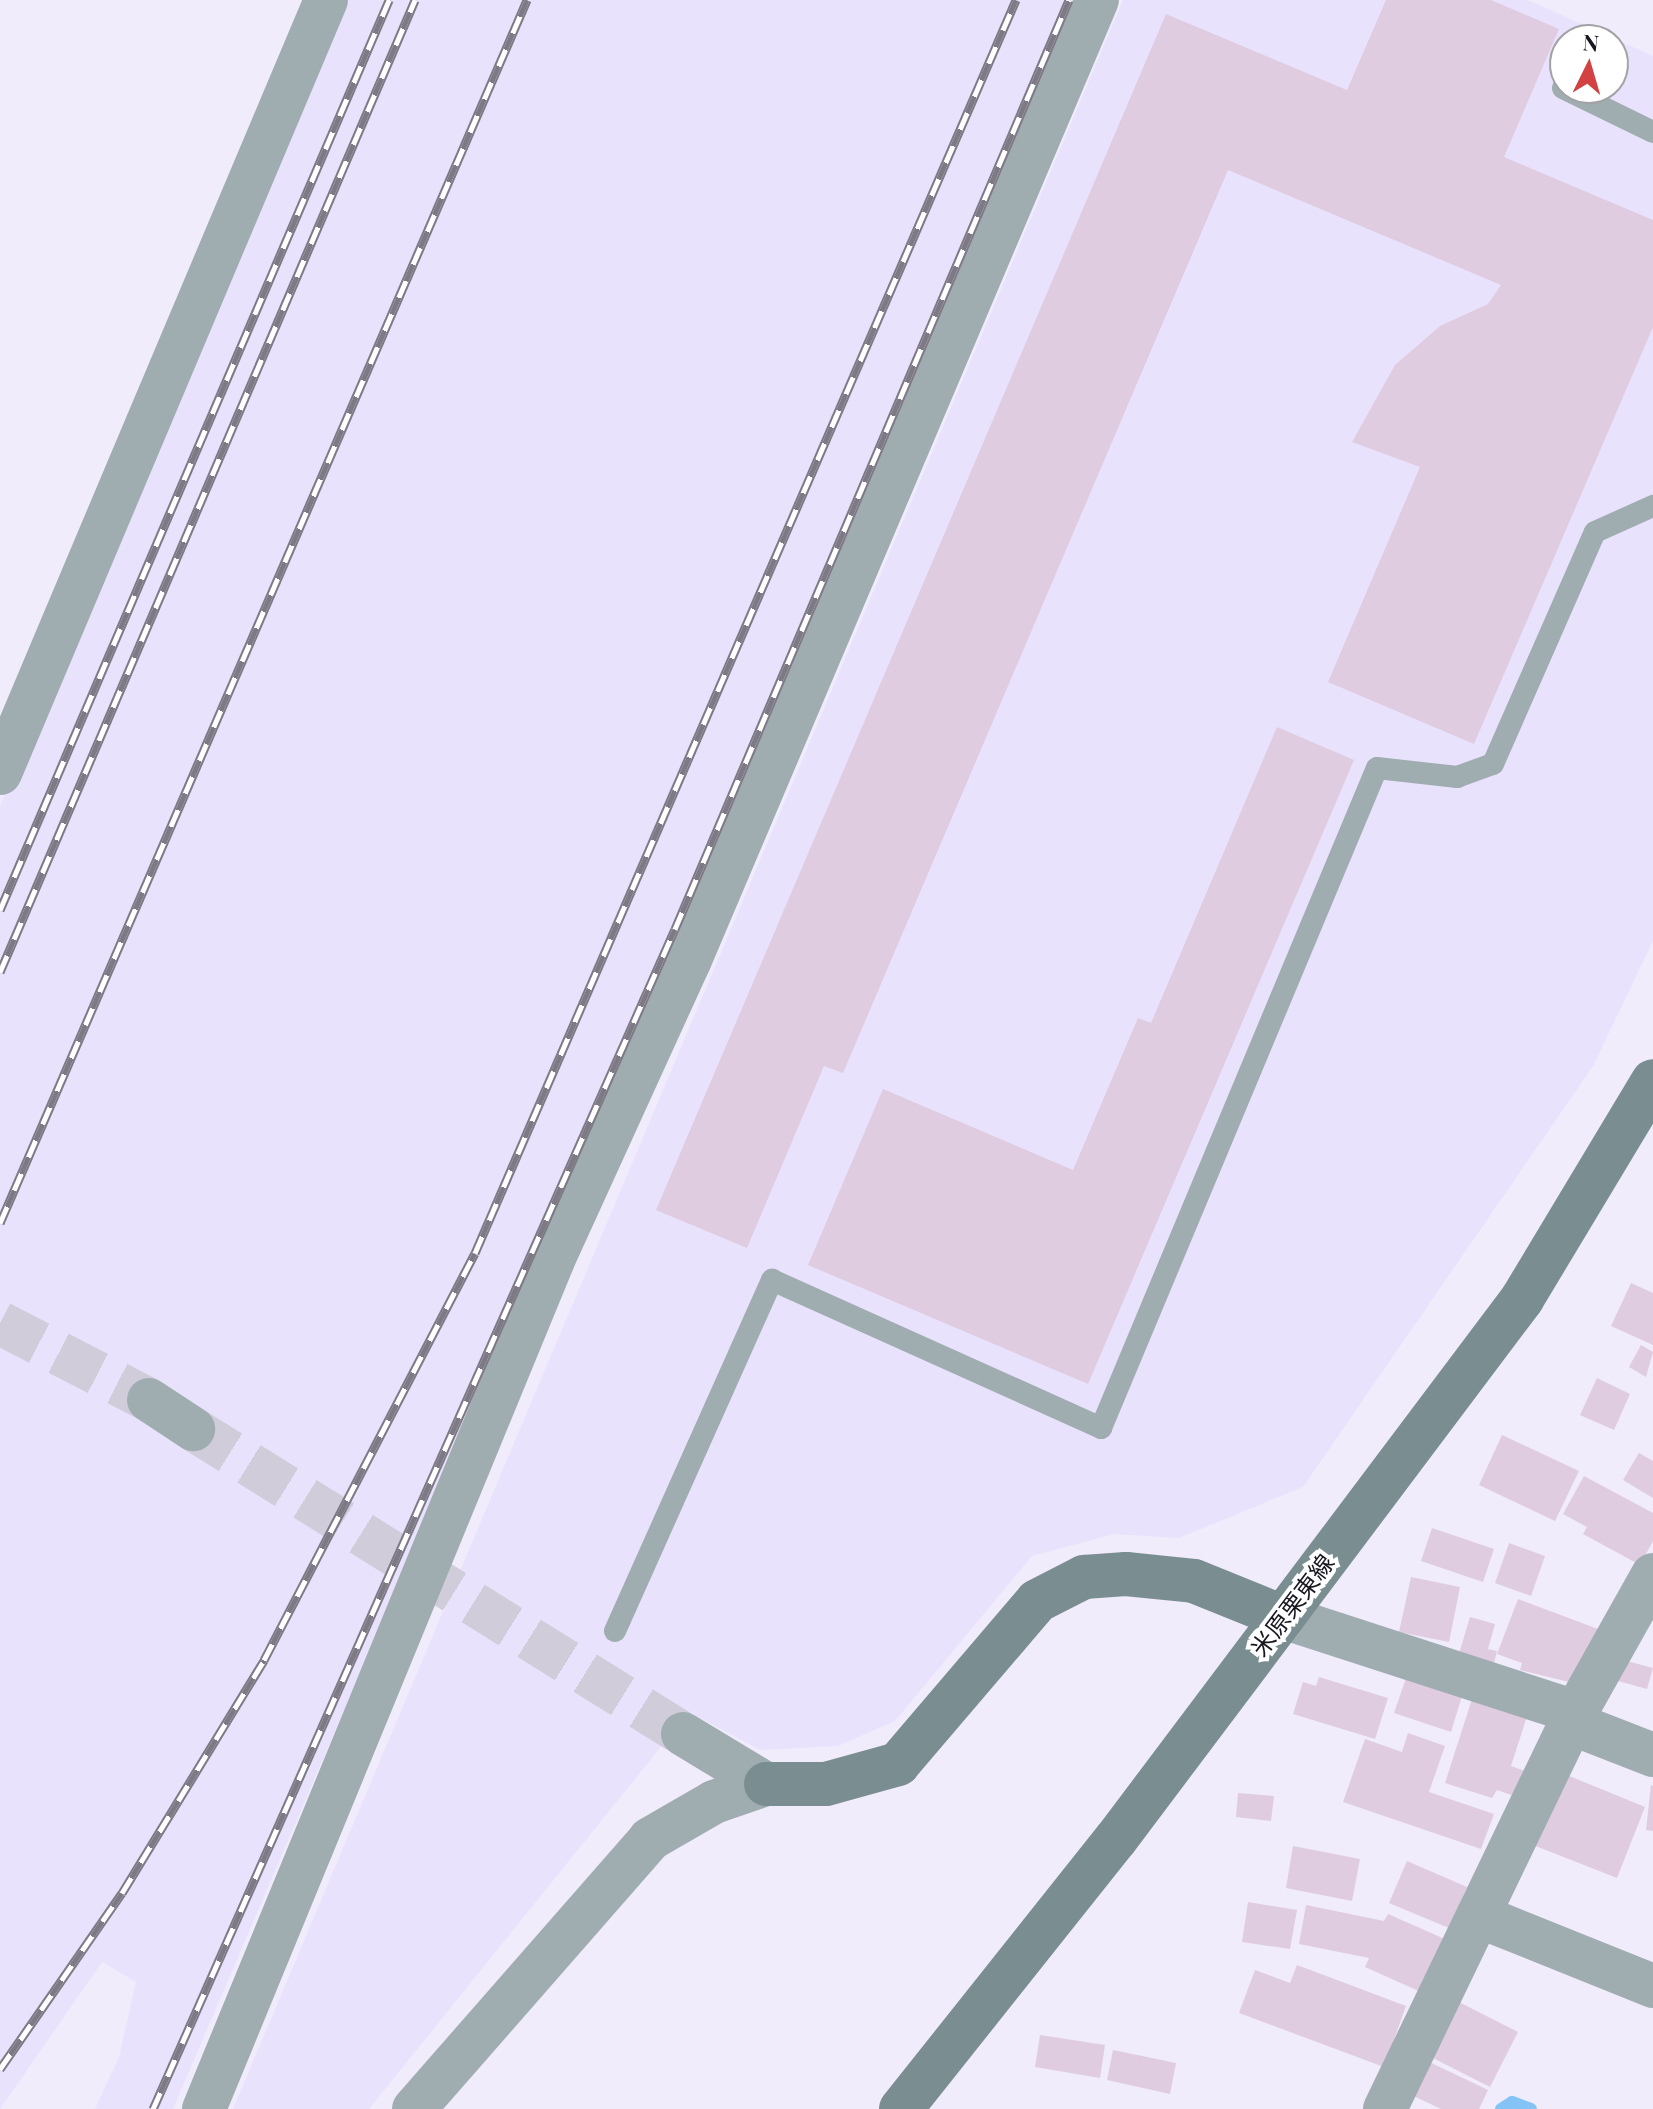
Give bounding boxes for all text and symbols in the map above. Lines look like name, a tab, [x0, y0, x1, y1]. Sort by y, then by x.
north arrow	[1549, 24, 1629, 104]
text: N	[1582, 26, 1600, 58]
street label: 米原栗東線	[1244, 1548, 1340, 1662]

